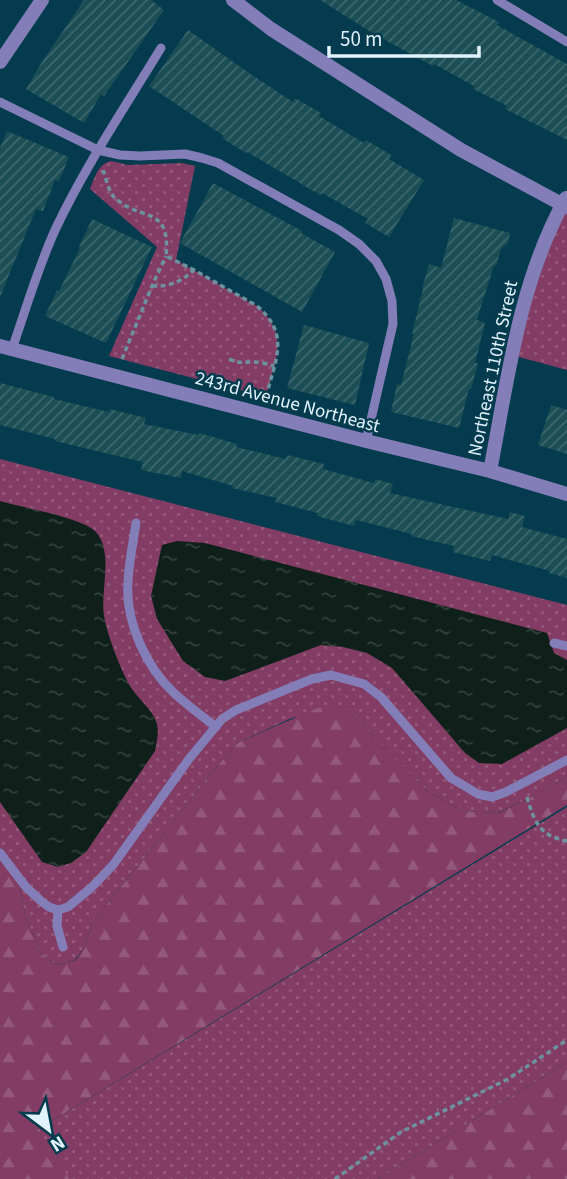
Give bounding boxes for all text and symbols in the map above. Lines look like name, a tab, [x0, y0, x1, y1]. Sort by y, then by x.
scale bar	[329, 14, 480, 58]
text: 50 m	[340, 24, 382, 54]
street label: Northeast 110th Street	[462, 277, 525, 459]
street label: 243rd Avenue Northeast	[192, 365, 383, 440]
north arrow	[14, 1095, 84, 1165]
text: N	[45, 1128, 70, 1158]

